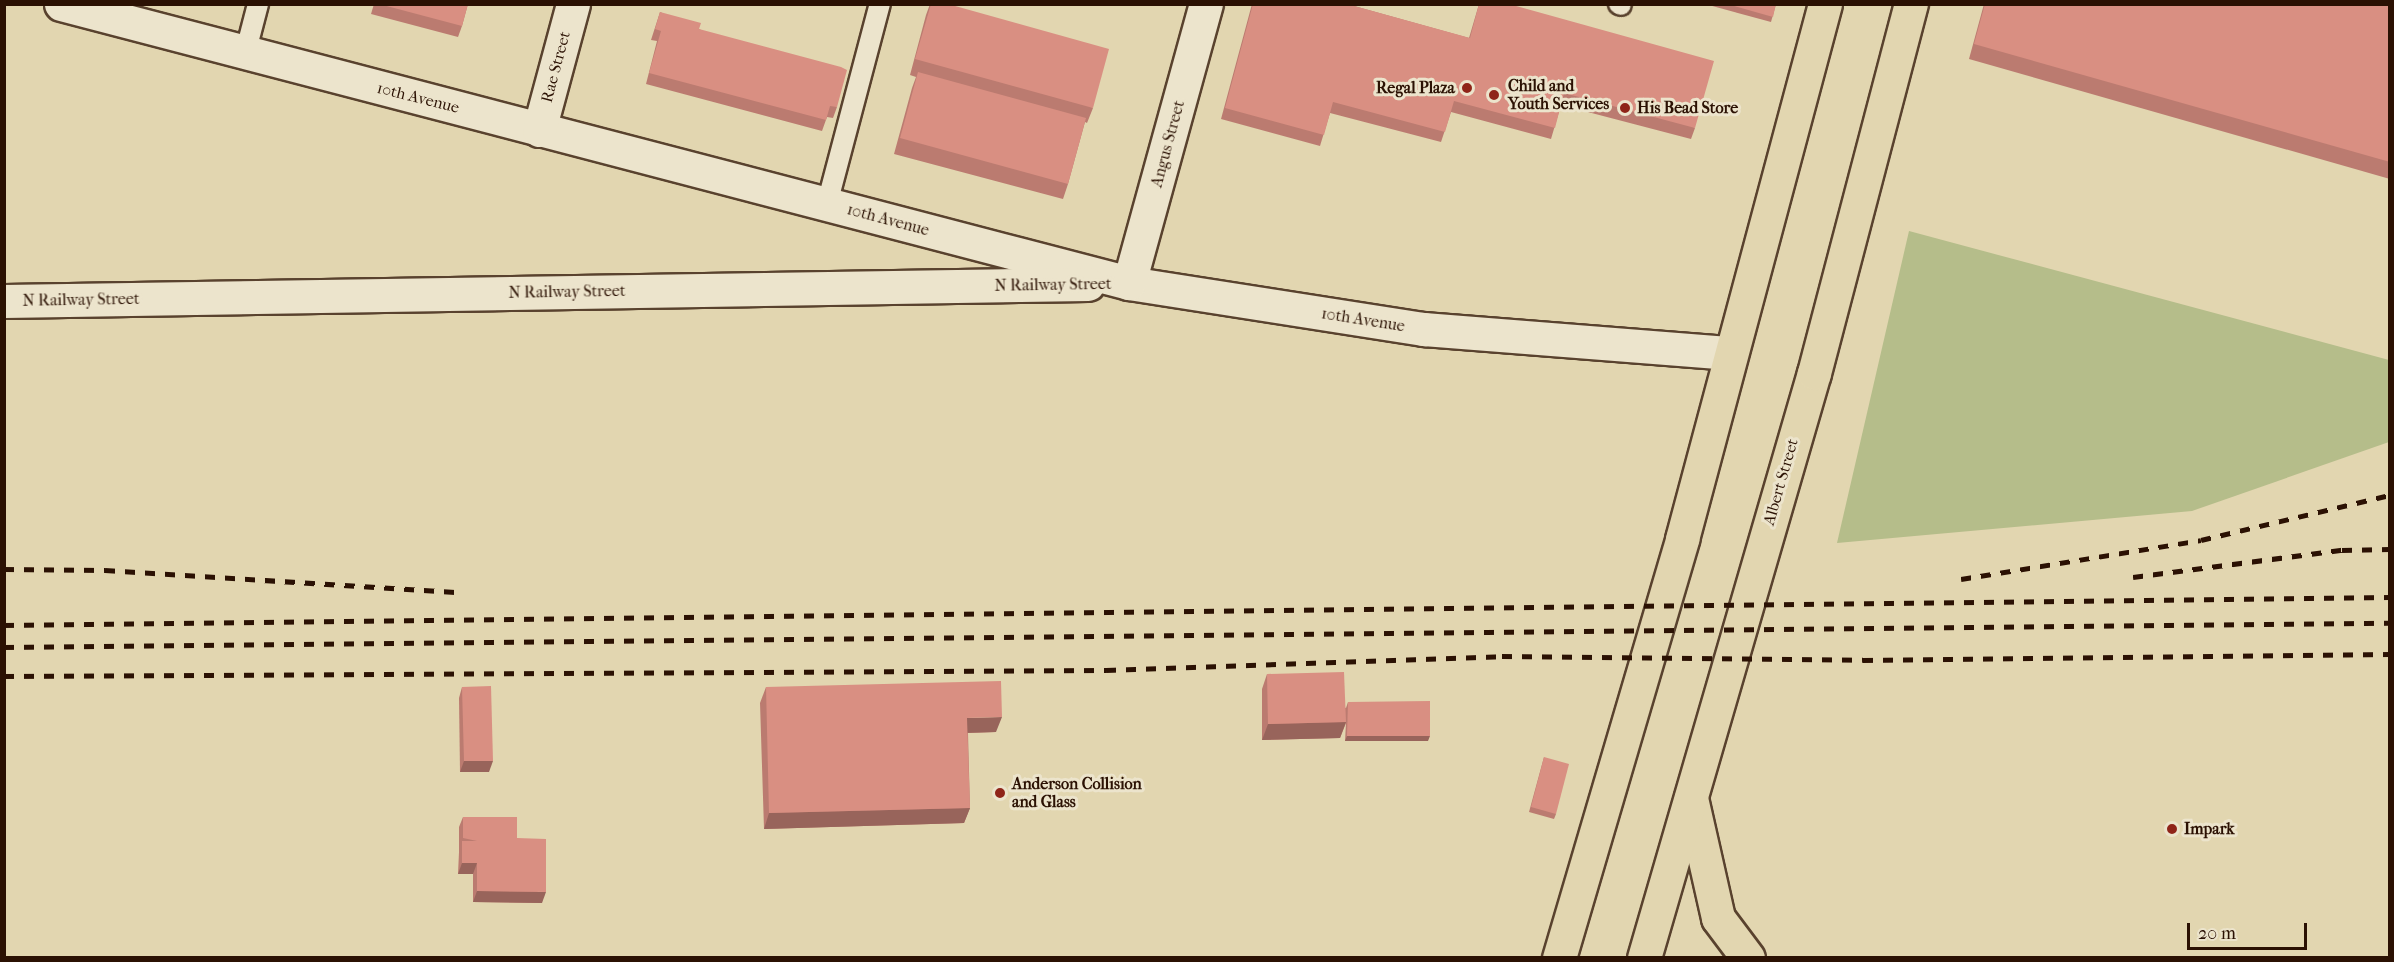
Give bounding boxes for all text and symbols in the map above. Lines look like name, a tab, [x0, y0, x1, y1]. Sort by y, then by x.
street label: Rae Street	[537, 29, 575, 105]
place label: Child and Youth Services	[1508, 76, 1609, 114]
street label: 10th Avenue	[375, 78, 461, 118]
place label: Regal Plaza	[1376, 78, 1455, 98]
marker: Regal Plaza	[1460, 81, 1474, 95]
marker: Child and Youth Services	[1485, 86, 1503, 104]
street label: Angus Street	[1147, 98, 1189, 190]
place label: His Bead Store	[1637, 98, 1738, 118]
marker: His Bead Store	[1618, 101, 1632, 115]
street label: 10th Avenue	[845, 200, 931, 240]
street label: N Railway Street	[994, 274, 1112, 296]
street label: N Railway Street	[508, 281, 626, 303]
street label: N Railway Street	[22, 289, 140, 311]
street label: 10th Avenue	[1320, 304, 1406, 336]
street label: Albert Street	[1759, 436, 1803, 528]
place label: Anderson Collision and Glass	[1012, 774, 1142, 812]
marker: Anderson Collision and Glass	[993, 786, 1007, 800]
place label: Impark	[2184, 819, 2235, 839]
marker: Impark	[2165, 822, 2179, 836]
scale bar	[2190, 911, 2310, 949]
text: 20 m	[2198, 923, 2236, 944]

